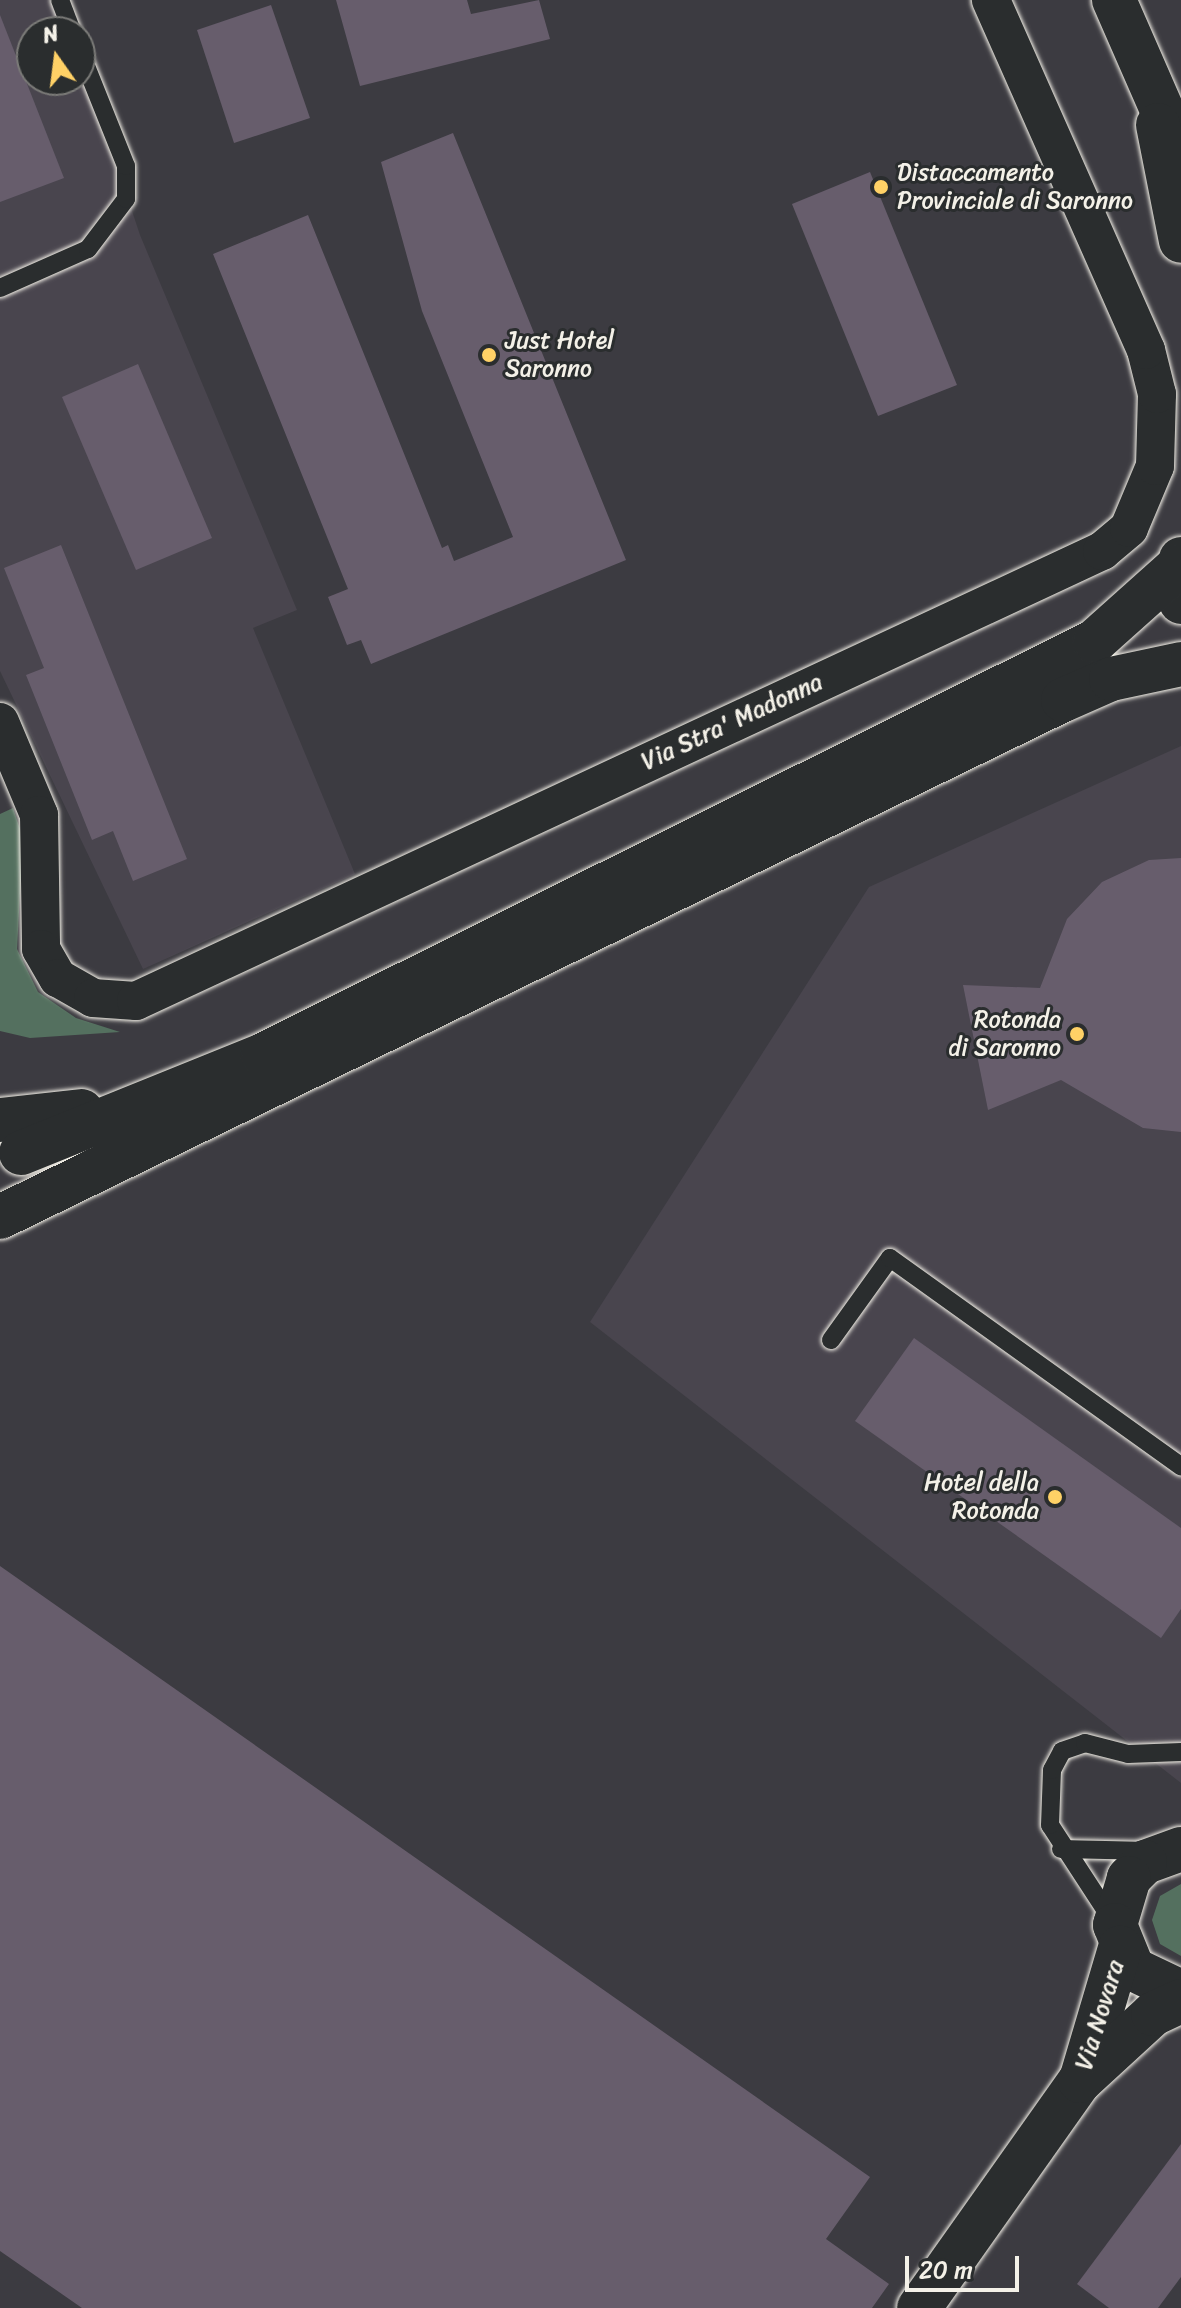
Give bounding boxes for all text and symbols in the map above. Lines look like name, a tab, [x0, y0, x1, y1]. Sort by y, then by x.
text: N	[38, 13, 63, 55]
north arrow	[16, 16, 96, 96]
place label: Distaccamento Provinciale di Saronno	[897, 159, 1133, 215]
marker: Distaccamento Provinciale di Saronno	[872, 178, 890, 196]
place label: Just Hotel Saronno	[505, 327, 616, 383]
marker: Just Hotel Saronno	[480, 346, 498, 364]
street label: Via Stra' Madonna	[637, 667, 827, 777]
place label: Rotonda di Saronno	[948, 1006, 1061, 1062]
marker: Rotonda di Saronno	[1068, 1025, 1086, 1043]
place label: Hotel della Rotonda	[923, 1469, 1039, 1525]
marker: Hotel della Rotonda	[1046, 1488, 1064, 1506]
street label: Via Novara	[1070, 1957, 1130, 2073]
scale bar	[909, 2240, 1023, 2290]
text: 20 m	[919, 2249, 973, 2291]

